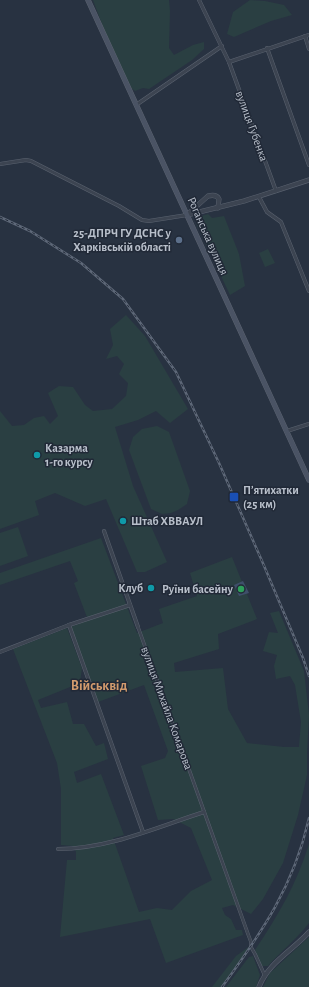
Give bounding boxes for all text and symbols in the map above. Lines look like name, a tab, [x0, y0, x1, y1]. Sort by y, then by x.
street label: вулиця Губенка	[233, 89, 270, 164]
street label: Роганська вулиця	[185, 195, 231, 277]
place label: 25-ДПРЧ ГУ ДСНС у Харківській області	[73, 227, 172, 253]
marker: 25-ДПРЧ ГУ ДСНС у Харківській області	[174, 235, 184, 245]
place label: Казарма 1-го курсу	[45, 442, 93, 469]
marker: Казарма 1-го курсу	[32, 450, 42, 460]
place label: Пʼятихатки (25 км)	[243, 484, 299, 511]
marker: Пʼятихатки (25 км)	[228, 491, 240, 503]
place label: Штаб ХВВАУЛ	[131, 515, 203, 527]
marker: Штаб ХВВАУЛ	[118, 516, 128, 526]
place label: Клуб	[118, 582, 143, 595]
marker: Клуб	[146, 583, 156, 593]
place label: Руїни басейну	[162, 583, 234, 596]
marker: Руїни басейну	[236, 584, 246, 594]
street label: вулиця Михайла Комарова	[138, 645, 195, 772]
district label: Військвід	[71, 679, 128, 693]

